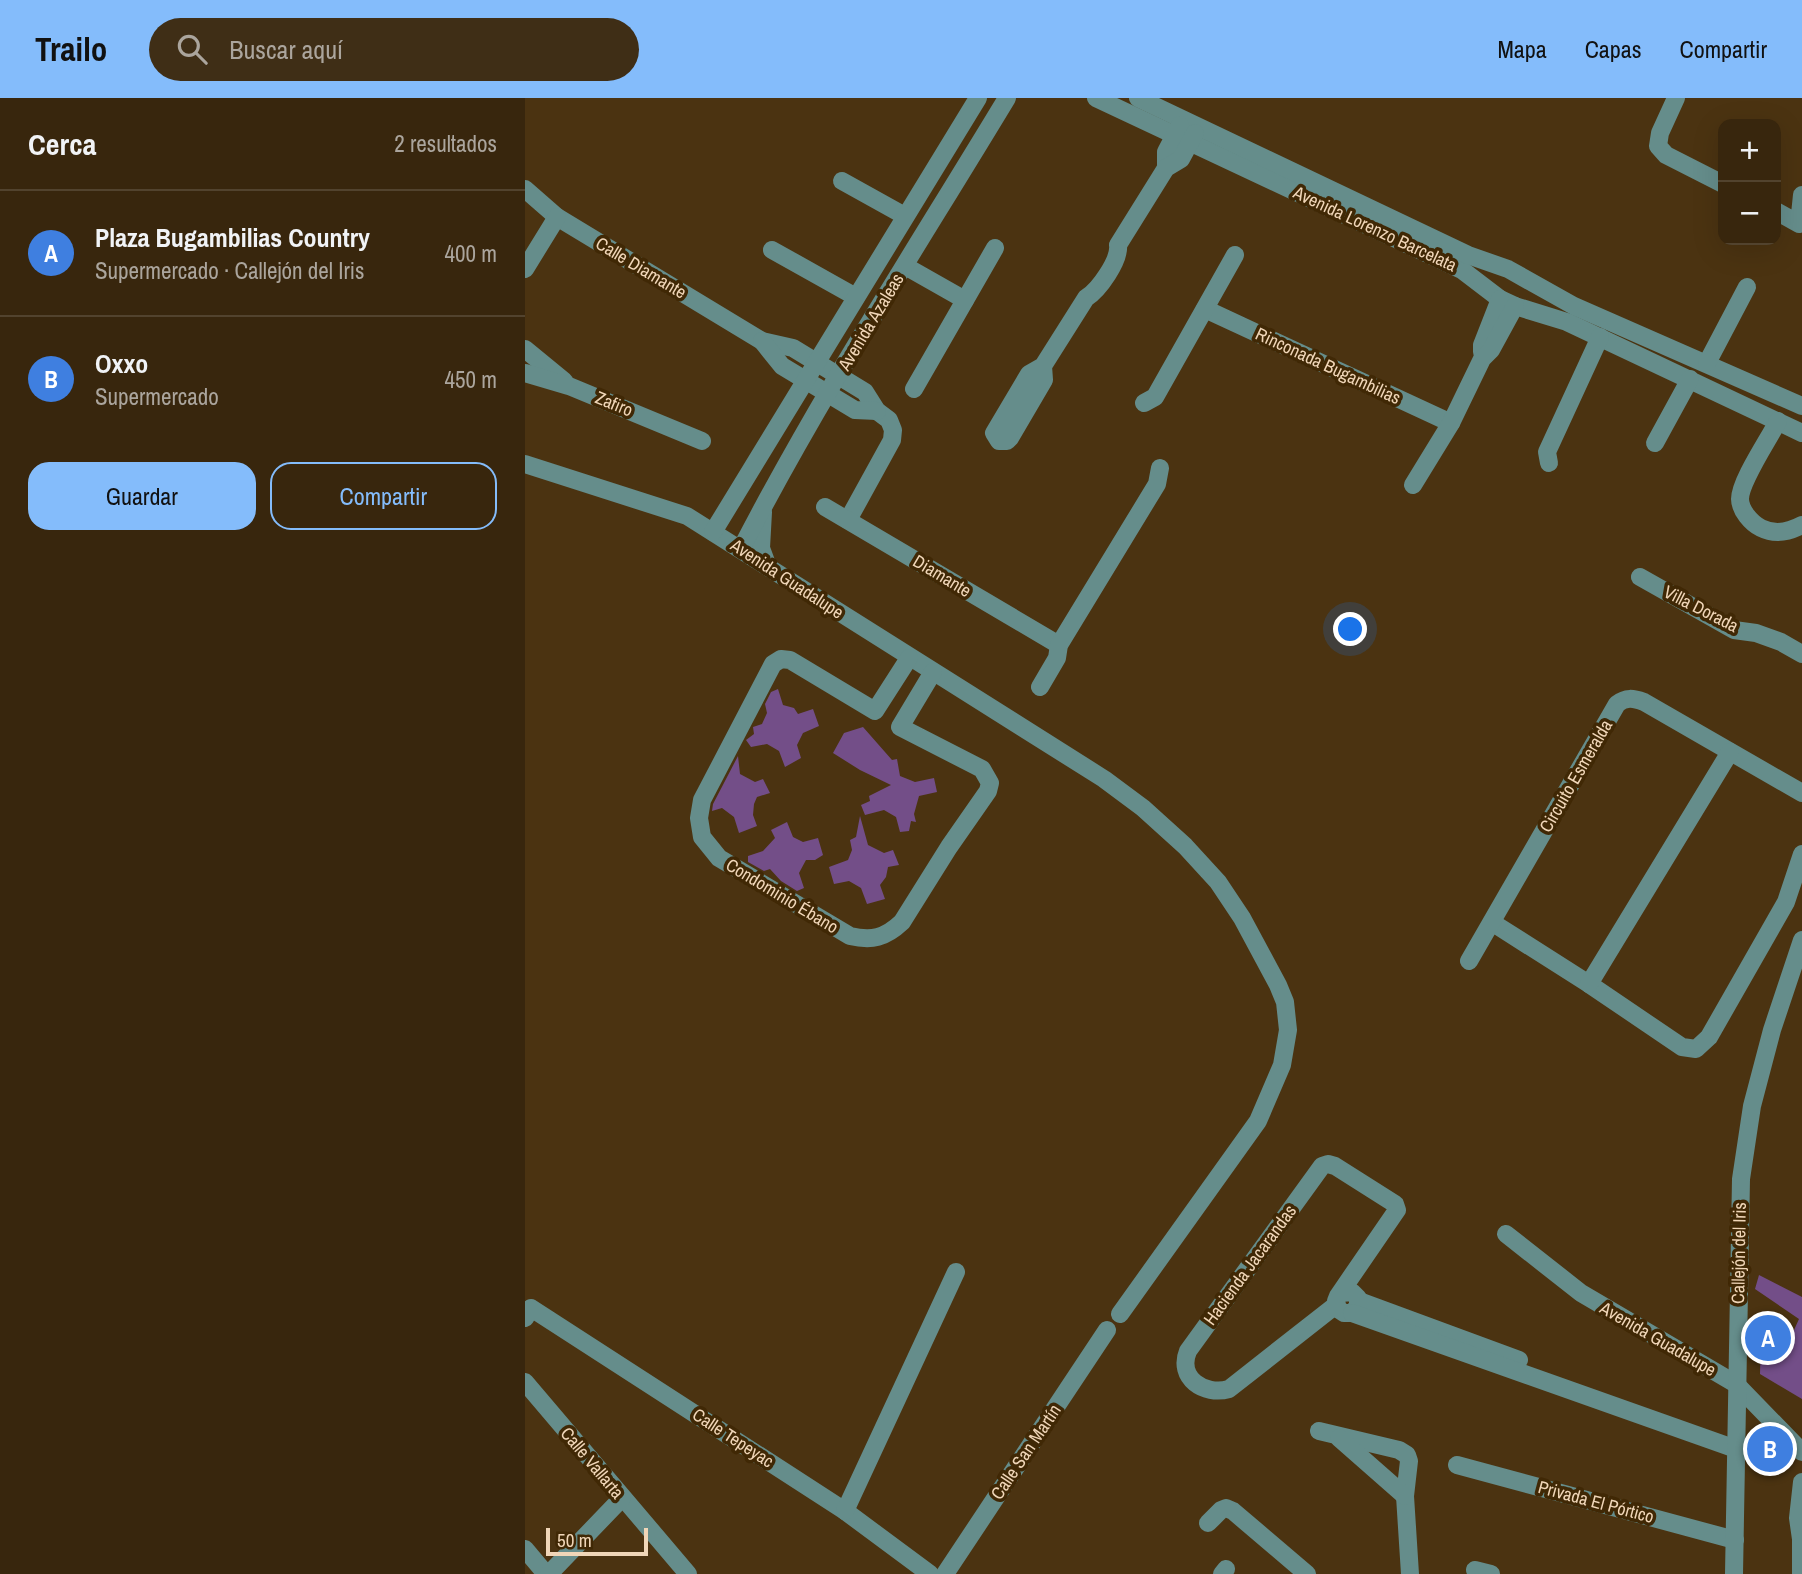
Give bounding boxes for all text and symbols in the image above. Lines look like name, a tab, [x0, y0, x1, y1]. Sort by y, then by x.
search box	[149, 18, 639, 81]
text: Trailo	[35, 27, 107, 71]
icon: search	[173, 30, 211, 68]
text: Buscar aquí	[229, 32, 343, 67]
text: Mapa	[1497, 33, 1547, 65]
text: Capas	[1585, 33, 1642, 65]
text: Compartir	[1680, 33, 1767, 65]
map controls	[1718, 119, 1781, 245]
button: +	[1718, 119, 1781, 182]
text: Cerca	[28, 124, 96, 164]
text: 2 resultados	[394, 128, 497, 159]
street label: Avenida Lorenzo Barcelata	[1288, 179, 1461, 277]
button: −	[1718, 182, 1781, 245]
text: Plaza Bugambilias Country	[95, 220, 370, 255]
street label: Calle Diamante	[591, 231, 691, 304]
text: A	[44, 238, 58, 269]
text: 400 m	[445, 238, 497, 269]
text: Supermercado · Callejón del Iris	[95, 255, 364, 286]
street label: Avenida Azaleas	[831, 268, 910, 376]
street label: Rinconada Bugambilias	[1252, 321, 1405, 410]
text: Oxxo	[95, 346, 148, 381]
text: B	[44, 364, 58, 395]
text: 450 m	[445, 364, 497, 395]
text: Supermercado	[95, 381, 219, 412]
street label: Zafiro	[592, 385, 637, 422]
button: Guardar	[28, 462, 256, 530]
button: Compartir	[270, 462, 497, 530]
street label: Avenida Guadalupe	[725, 532, 849, 625]
street label: Diamante	[908, 548, 976, 603]
street label: Villa Dorada	[1659, 579, 1743, 638]
your location	[1333, 612, 1367, 646]
street label: Circuito Esmeralda	[1533, 715, 1618, 837]
street label: Condominio Ébano	[721, 852, 843, 939]
street label: Hacienda Jacarandas	[1197, 1199, 1302, 1330]
street label: Callejón del Iris	[1725, 1202, 1752, 1304]
street label: Avenida Guadalupe	[1595, 1295, 1721, 1382]
pin: A	[1745, 1312, 1791, 1364]
street label: Calle San Martín	[984, 1399, 1067, 1504]
street label: Calle Tepeyac	[688, 1402, 779, 1473]
street label: Calle Vallarta	[555, 1421, 630, 1504]
pin: B	[1747, 1423, 1793, 1475]
street label: Privada El Pórtico	[1535, 1474, 1657, 1529]
scale bar	[546, 1525, 647, 1557]
text: 50 m	[557, 1527, 592, 1553]

